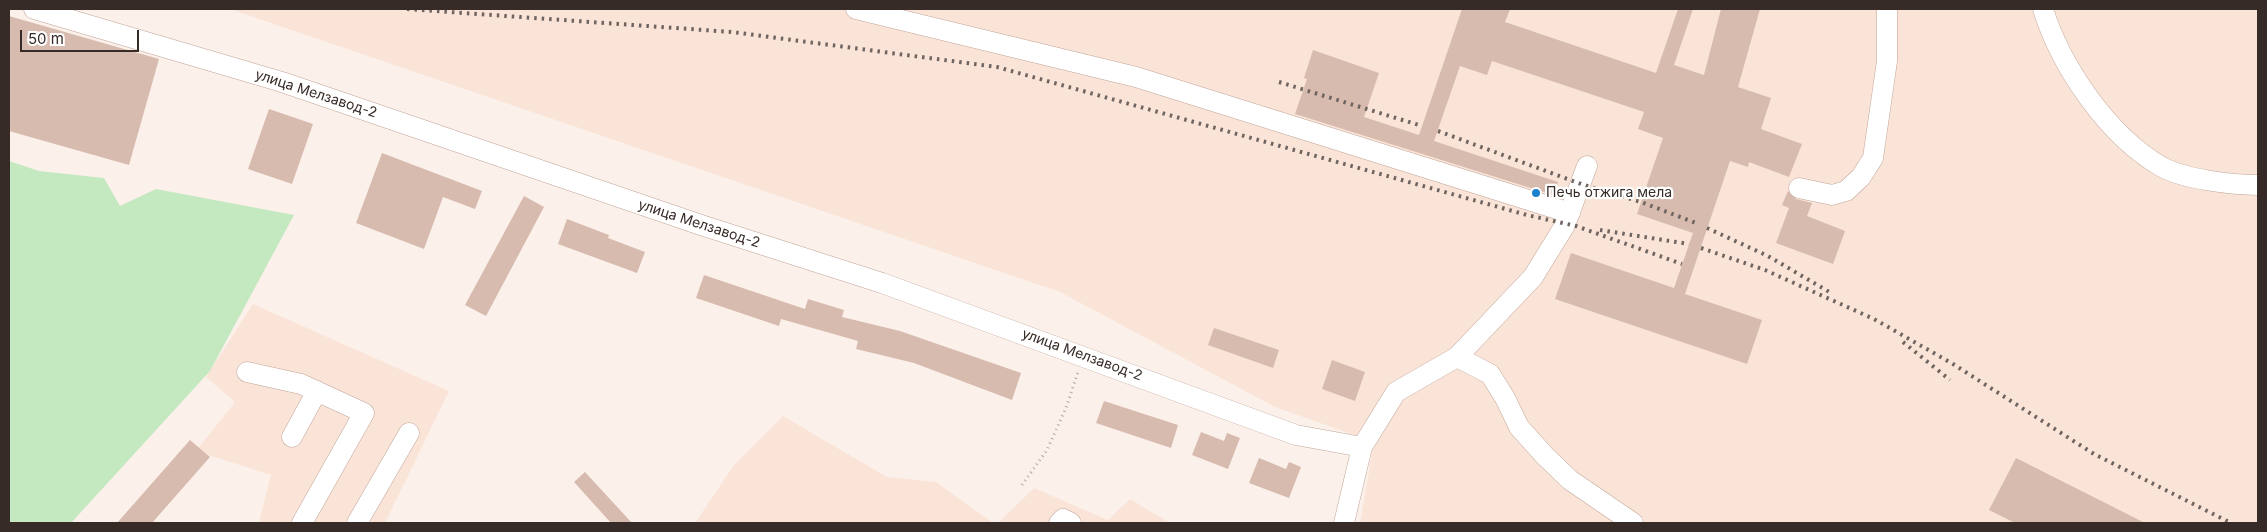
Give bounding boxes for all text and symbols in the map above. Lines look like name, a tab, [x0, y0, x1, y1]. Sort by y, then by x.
scale bar	[22, 20, 141, 52]
text: 50 m	[28, 29, 64, 48]
street label: улица Мелзавод-2	[253, 66, 379, 122]
place label: Печь отжига мела	[1546, 185, 1672, 201]
marker: Печь отжига мела	[1530, 187, 1542, 199]
street label: улица Мелзавод-2	[636, 196, 762, 252]
street label: улица Мелзавод-2	[1019, 325, 1145, 385]

